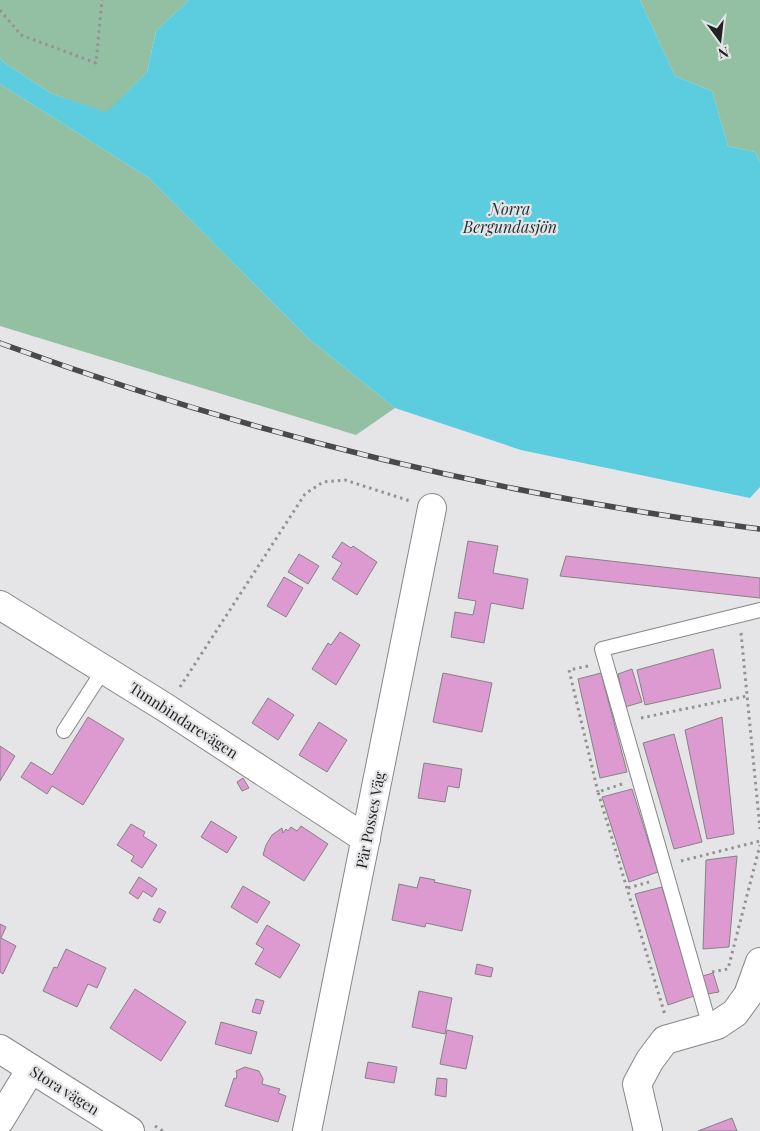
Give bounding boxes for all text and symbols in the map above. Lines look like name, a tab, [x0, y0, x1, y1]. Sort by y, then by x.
north arrow	[695, 15, 745, 65]
text: N	[716, 43, 731, 64]
water label: Norra Bergundasjön	[462, 198, 557, 237]
street label: Tunnbindarevägen	[126, 677, 242, 763]
street label: Pär Posses Väg	[351, 770, 389, 870]
street label: Stora vägen	[27, 1061, 103, 1119]

